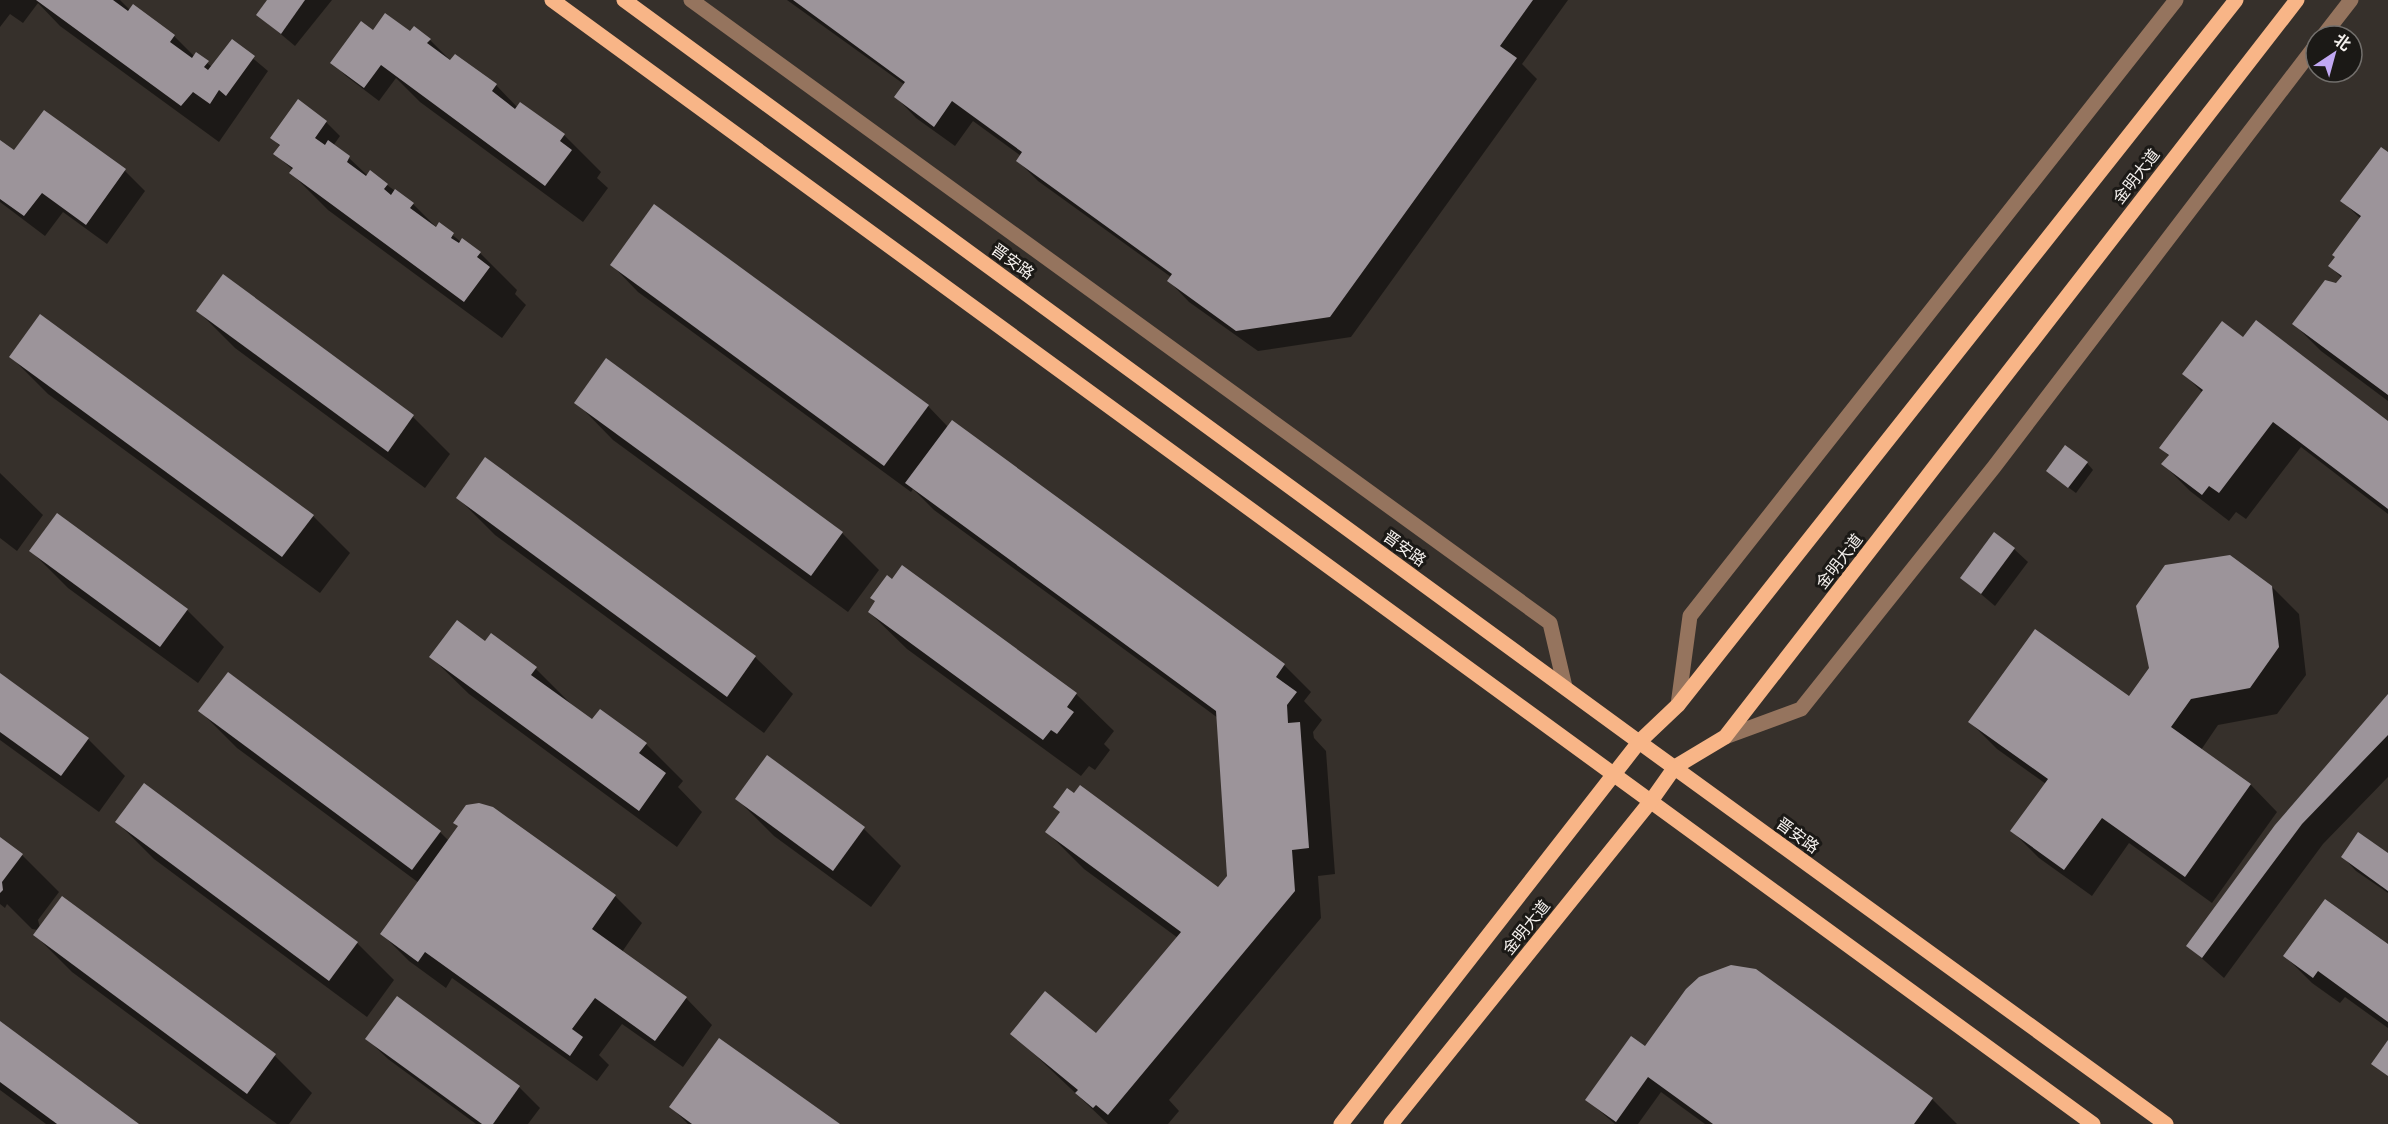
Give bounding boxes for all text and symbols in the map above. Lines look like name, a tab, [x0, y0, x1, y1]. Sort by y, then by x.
north arrow	[2304, 24, 2364, 84]
text: 北	[2329, 28, 2356, 56]
street label: 金明大道	[2108, 144, 2165, 209]
street label: 晋安路	[987, 238, 1039, 285]
street label: 晋安路	[1379, 525, 1431, 572]
street label: 金明大道	[1811, 529, 1868, 594]
street label: 晋安路	[1772, 812, 1824, 859]
street label: 金明大道	[1497, 895, 1555, 959]

